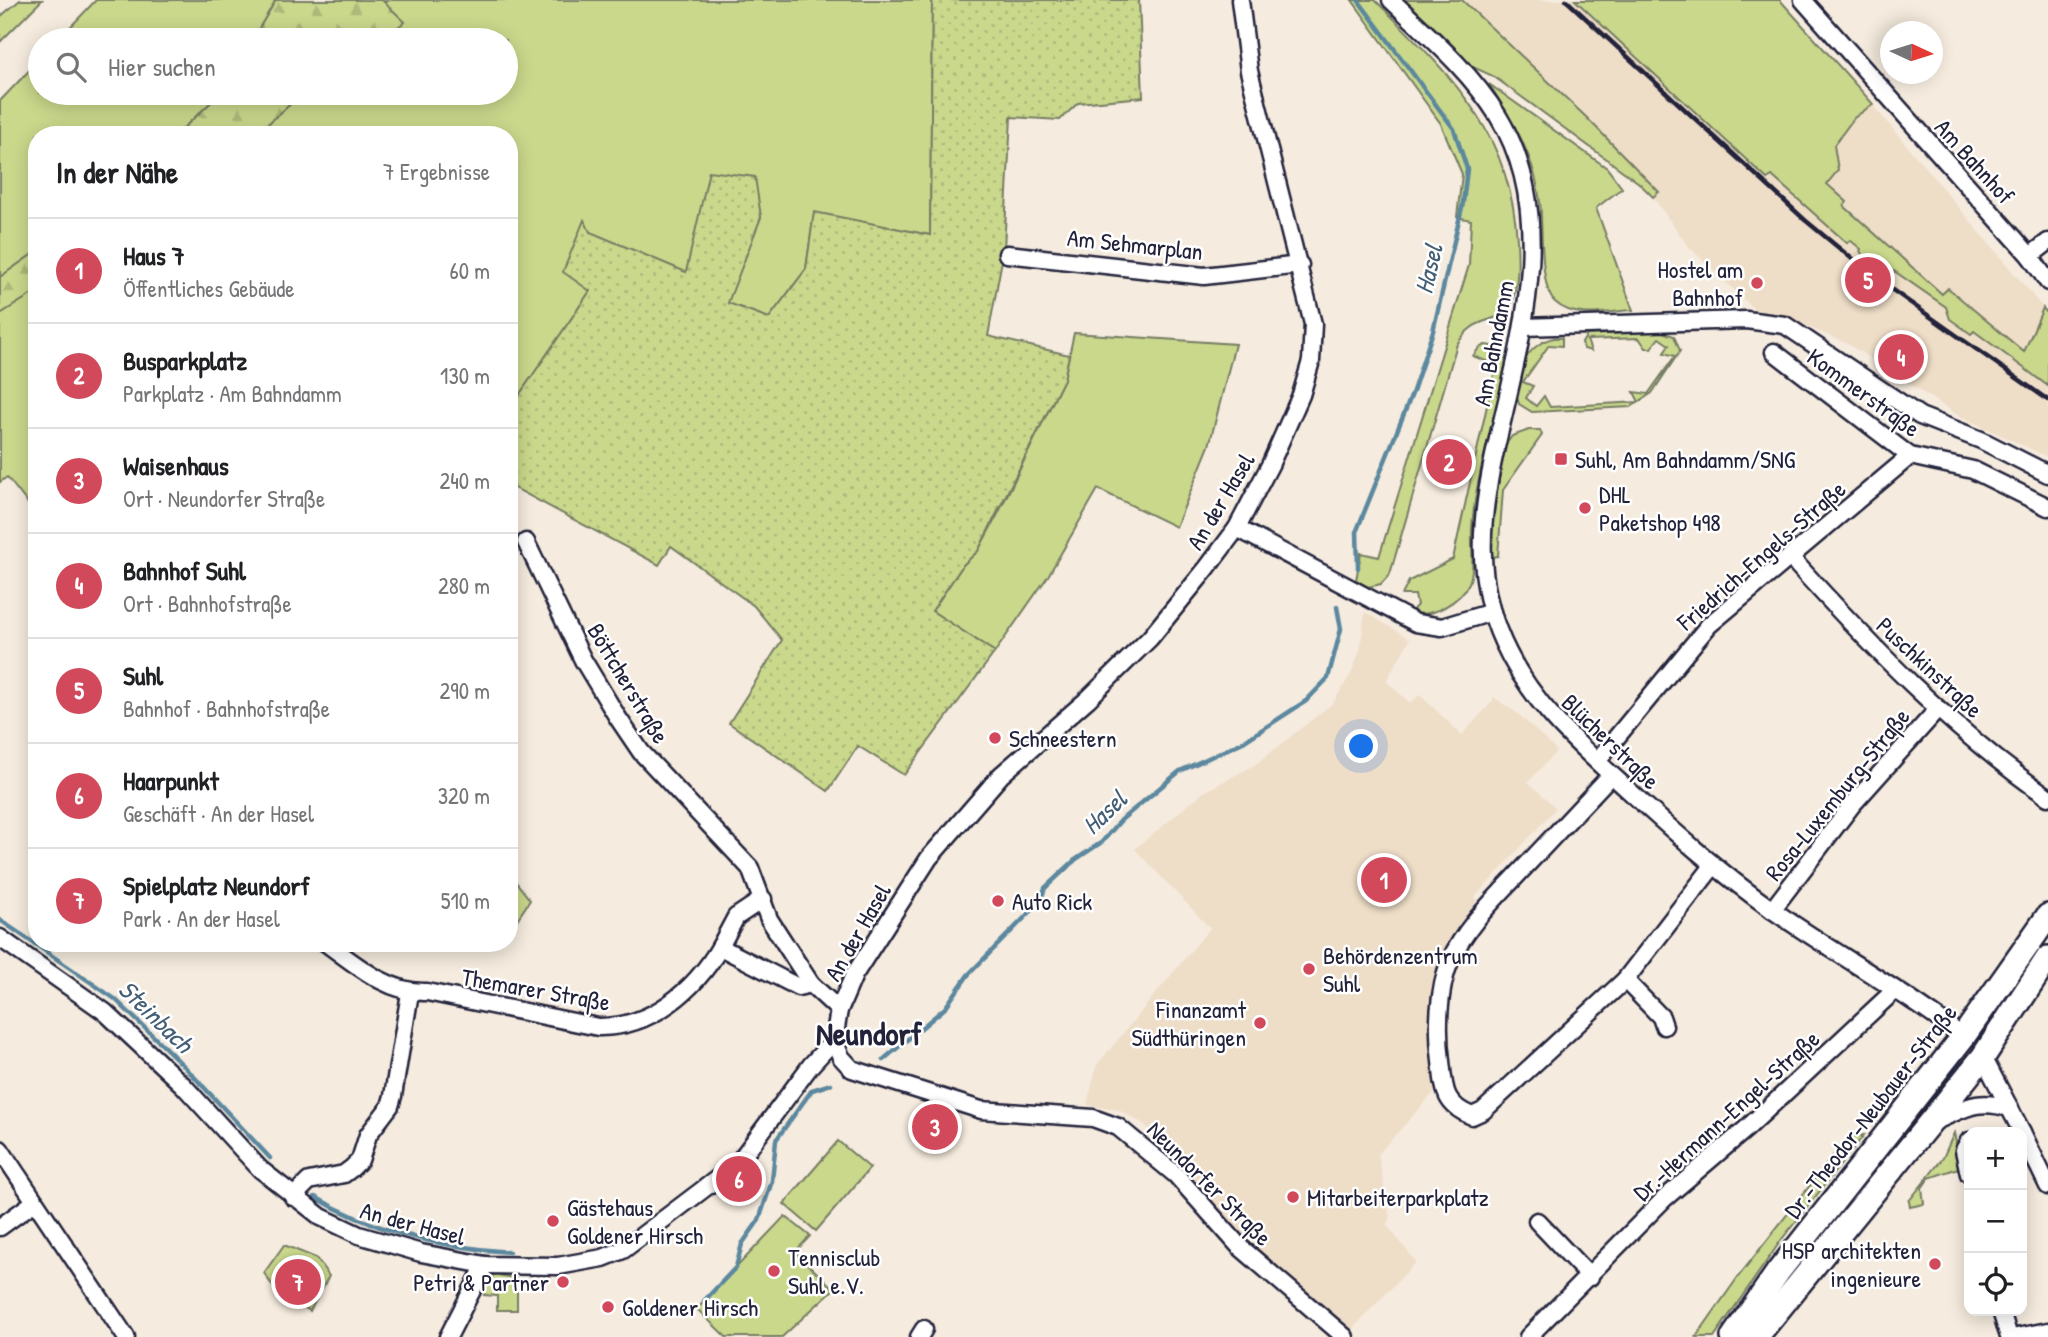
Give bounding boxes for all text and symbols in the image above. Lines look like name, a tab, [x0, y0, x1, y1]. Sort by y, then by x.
north arrow	[1880, 21, 1943, 84]
search box	[28, 28, 518, 105]
icon: search	[52, 48, 90, 86]
text: Hier suchen	[108, 49, 216, 84]
street label: Am Bahnhof	[1928, 111, 2022, 211]
text: In der Nähe	[56, 152, 178, 192]
text: 7 Ergebnisse	[383, 156, 490, 187]
street label: Am Sehmarplan	[1066, 221, 1204, 267]
text: Haus 7	[123, 238, 185, 273]
water label: Hasel	[1405, 240, 1451, 297]
place label: Hostel am Bahnhof	[1657, 253, 1743, 313]
pin: 5	[1845, 254, 1891, 306]
text: 1	[75, 255, 83, 286]
text: 60 m	[450, 255, 490, 286]
text: Öffentliches Gebäude	[123, 273, 295, 304]
marker: Hostel am Bahnhof	[1749, 275, 1765, 291]
street label: Am Bahndamm	[1465, 277, 1521, 409]
pin: 4	[1878, 331, 1924, 383]
street label: Kommerstraße	[1801, 340, 1927, 444]
text: Busparkplatz	[123, 343, 247, 378]
text: 2	[74, 360, 84, 391]
text: 130 m	[440, 360, 490, 391]
text: Parkplatz · Am Bahndamm	[123, 378, 342, 409]
pin: 2	[1426, 436, 1472, 488]
place label: Suhl, Am Bahndamm/SNG	[1575, 443, 1796, 475]
street label: An der Hasel	[1179, 446, 1262, 555]
text: Waisenhaus	[123, 448, 229, 483]
marker: Suhl, Am Bahndamm/SNG	[1553, 451, 1569, 467]
text: 3	[74, 465, 84, 496]
text: 240 m	[439, 465, 490, 496]
street label: Friedrich-Engels-Straße	[1669, 473, 1852, 638]
place label: DHL Paketshop 498	[1599, 478, 1721, 538]
text: Ort · Neundorfer Straße	[123, 483, 325, 514]
marker: DHL Paketshop 498	[1577, 500, 1593, 516]
text: Bahnhof Suhl	[123, 553, 246, 588]
text: 4	[75, 570, 83, 601]
text: 280 m	[438, 570, 490, 601]
text: Ort · Bahnhofstraße	[123, 588, 292, 619]
street label: Puschkinstraße	[1870, 609, 1990, 725]
street label: Böttcherstraße	[581, 617, 678, 749]
text: Suhl	[123, 658, 163, 693]
text: 5	[74, 675, 84, 706]
text: 290 m	[440, 675, 490, 706]
street label: Blücherstraße	[1555, 686, 1667, 796]
text: Bahnhof · Bahnhofstraße	[123, 693, 330, 724]
street label: Rosa-Luxemburg-Straße	[1757, 701, 1917, 887]
place label: Schneestern	[1009, 722, 1117, 754]
your location	[1344, 729, 1378, 763]
marker: Schneestern	[987, 730, 1003, 746]
text: Haarpunkt	[123, 763, 219, 798]
text: 6	[74, 780, 84, 811]
text: 320 m	[438, 780, 490, 811]
water label: Hasel	[1074, 781, 1135, 842]
text: Geschäft · An der Hasel	[123, 798, 314, 829]
pin: 1	[1361, 854, 1407, 906]
text: Spielplatz Neundorf	[123, 868, 310, 903]
street label: An der Hasel	[816, 877, 898, 987]
text: 7	[73, 885, 85, 916]
text: 510 m	[441, 885, 490, 916]
place label: Auto Rick	[1012, 885, 1092, 917]
marker: Auto Rick	[990, 893, 1006, 909]
text: Park · An der Hasel	[123, 903, 280, 934]
place label: Behördenzentrum Suhl	[1323, 939, 1478, 999]
street label: Themarer Straße	[459, 960, 613, 1018]
marker: Behördenzentrum Suhl	[1301, 961, 1317, 977]
water label: Steinbach	[111, 972, 202, 1062]
place label: Finanzamt Südthüringen	[1132, 993, 1247, 1053]
street label: Dr.-Theodor-Neubauer-Straße	[1776, 997, 1964, 1225]
district label: Neundorf	[816, 1012, 923, 1055]
marker: Finanzamt Südthüringen	[1252, 1015, 1268, 1031]
street label: Dr.-Hermann-Engel-Straße	[1626, 1022, 1826, 1207]
pin: 3	[912, 1101, 958, 1153]
street label: Neundorfer Straße	[1141, 1114, 1280, 1253]
map controls	[1964, 1127, 2027, 1316]
button: +	[1964, 1127, 2027, 1190]
pin: 6	[716, 1153, 762, 1205]
place label: Mitarbeiterparkplatz	[1307, 1181, 1489, 1213]
marker: Mitarbeiterparkplatz	[1285, 1189, 1301, 1205]
button: −	[1964, 1190, 2027, 1253]
place label: Gästehaus Goldener Hirsch	[567, 1191, 703, 1251]
street label: An der Hasel	[357, 1194, 470, 1253]
marker: Gästehaus Goldener Hirsch	[545, 1213, 561, 1229]
place label: HSP architekten ingenieure	[1782, 1234, 1921, 1294]
place label: Tennisclub Suhl e.V.	[788, 1241, 880, 1301]
button: locate	[1964, 1253, 2027, 1316]
pin: 7	[275, 1256, 321, 1308]
marker: HSP architekten ingenieure	[1927, 1256, 1943, 1272]
marker: Tennisclub Suhl e.V.	[766, 1263, 782, 1279]
place label: Petri & Partner	[413, 1266, 549, 1298]
marker: Petri & Partner	[555, 1274, 571, 1290]
place label: Goldener Hirsch	[622, 1291, 758, 1323]
marker: Goldener Hirsch	[600, 1299, 616, 1315]

